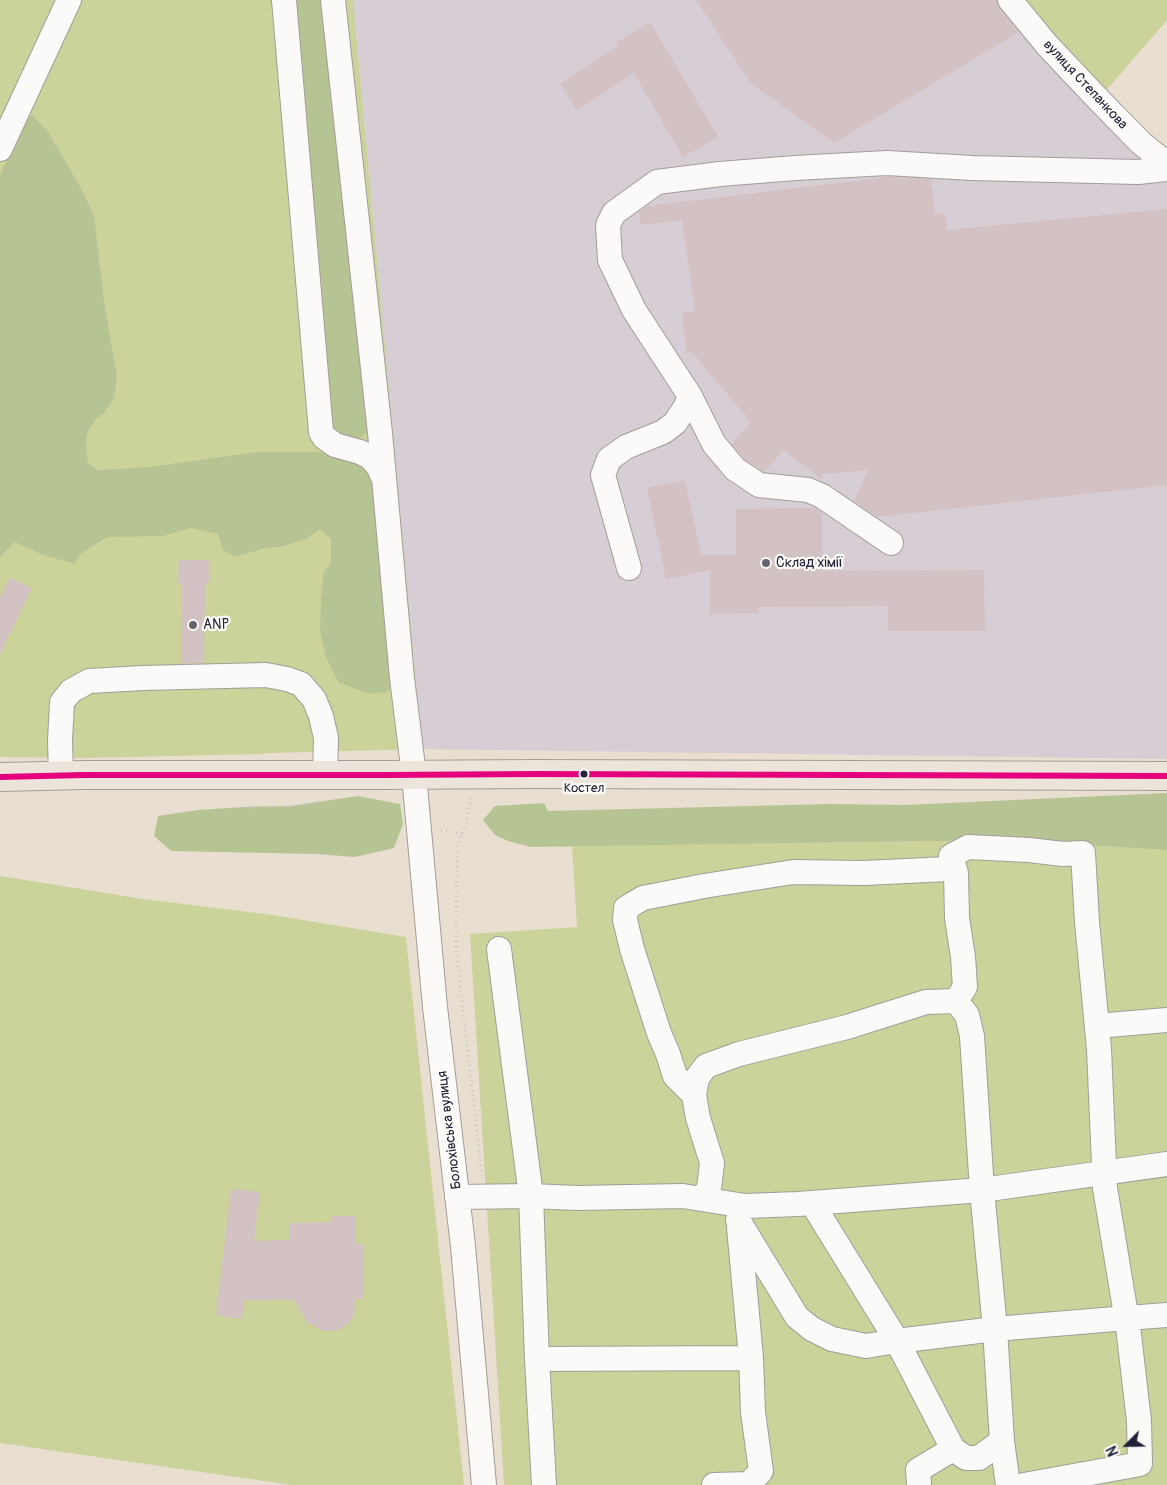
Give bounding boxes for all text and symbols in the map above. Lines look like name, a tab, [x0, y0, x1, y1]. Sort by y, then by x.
street label: вулиця Степанкова	[1039, 37, 1131, 133]
place label: Склад хімії	[776, 555, 843, 571]
marker: Склад хімії	[760, 557, 772, 569]
place label: ANP	[203, 617, 229, 633]
marker: ANP	[187, 619, 199, 631]
marker: Костел	[579, 769, 589, 779]
place label: Костел	[564, 781, 604, 797]
street label: Болохівська вулиця	[434, 1070, 466, 1190]
north arrow	[1102, 1420, 1152, 1470]
text: N	[1103, 1443, 1122, 1459]

